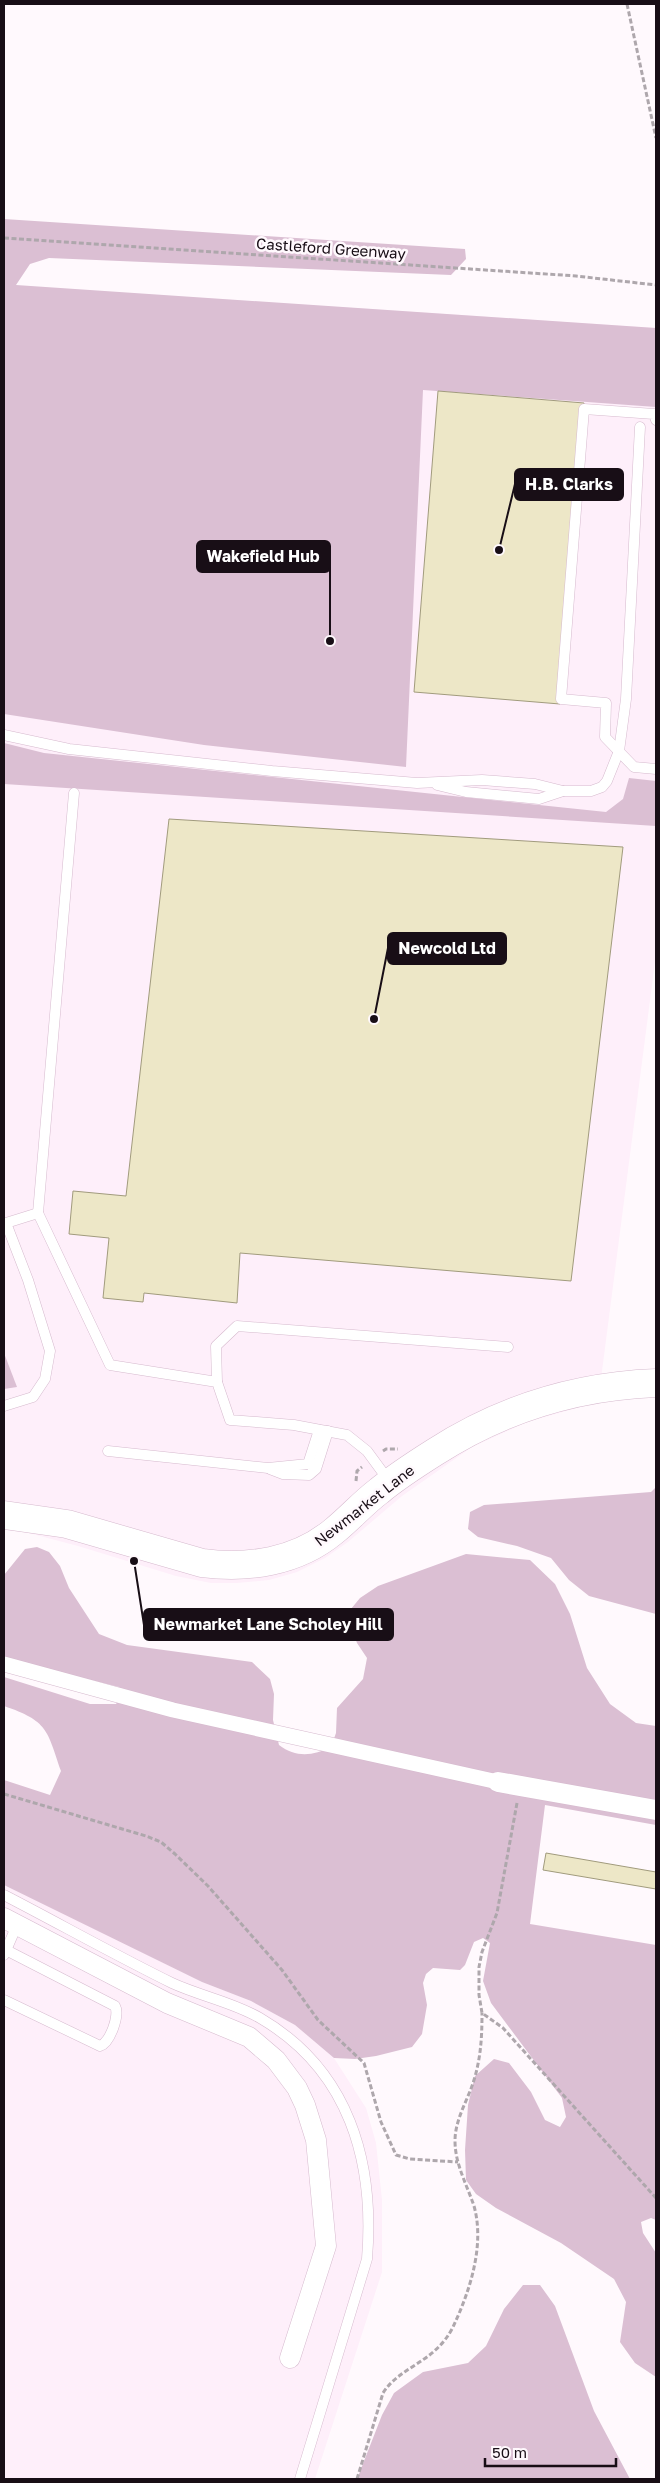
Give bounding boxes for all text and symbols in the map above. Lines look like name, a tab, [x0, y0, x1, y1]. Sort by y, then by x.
street label: Castleford Greenway	[256, 234, 407, 262]
callout: H.B. Clarks	[515, 469, 623, 500]
text: H.B. Clarks	[525, 474, 613, 494]
callout: Wakefield Hub	[197, 541, 330, 572]
text: Wakefield Hub	[206, 546, 320, 566]
callout: Newcold Ltd	[388, 933, 506, 964]
text: Newcold Ltd	[398, 938, 496, 958]
street label: Newmarket Lane	[311, 1460, 418, 1549]
callout: Newmarket Lane Scholey Hill	[144, 1609, 393, 1640]
text: Newmarket Lane Scholey Hill	[153, 1614, 383, 1634]
scale bar	[485, 2436, 616, 2468]
text: 50 m	[492, 2443, 527, 2461]

